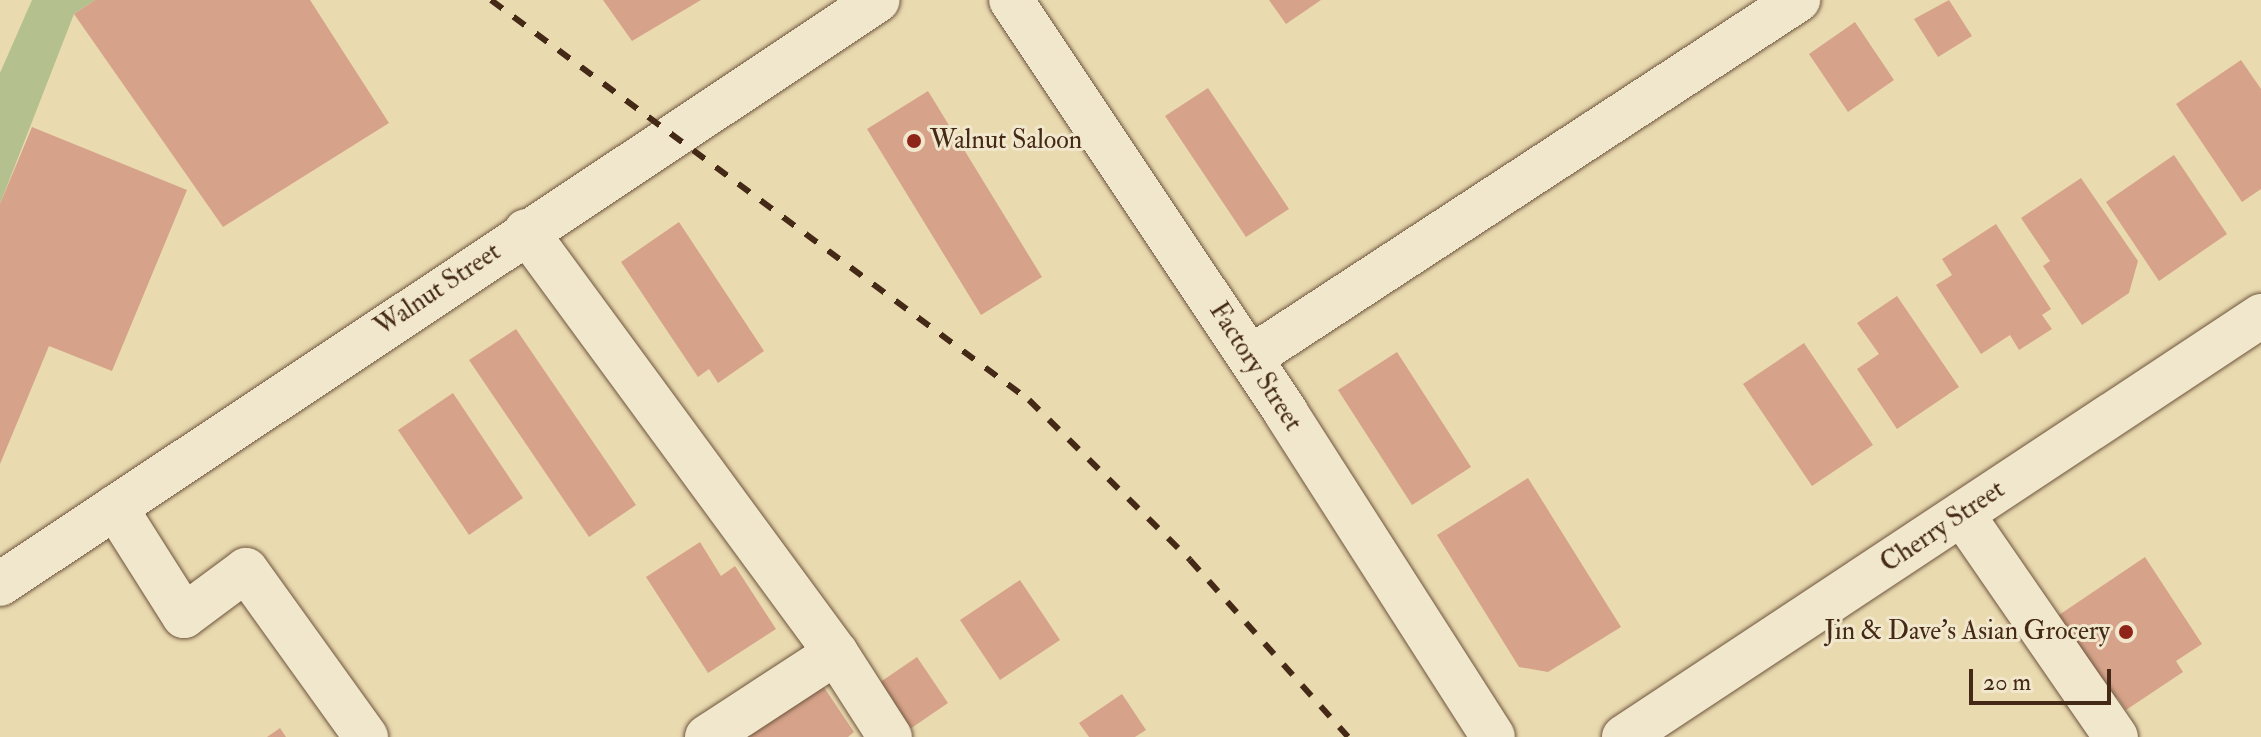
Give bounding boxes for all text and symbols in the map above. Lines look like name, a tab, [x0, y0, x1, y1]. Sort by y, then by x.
place label: Walnut Saloon	[930, 125, 1082, 157]
marker: Walnut Saloon	[905, 132, 923, 150]
street label: Walnut Street	[369, 237, 507, 343]
street label: Factory Street	[1202, 297, 1308, 437]
street label: Cherry Street	[1875, 474, 2011, 580]
place label: Jin & Dave's Asian Grocery	[1824, 616, 2110, 648]
marker: Jin & Dave's Asian Grocery	[2117, 623, 2135, 641]
scale bar	[1973, 653, 2115, 703]
text: 20 m	[1983, 667, 2031, 698]

